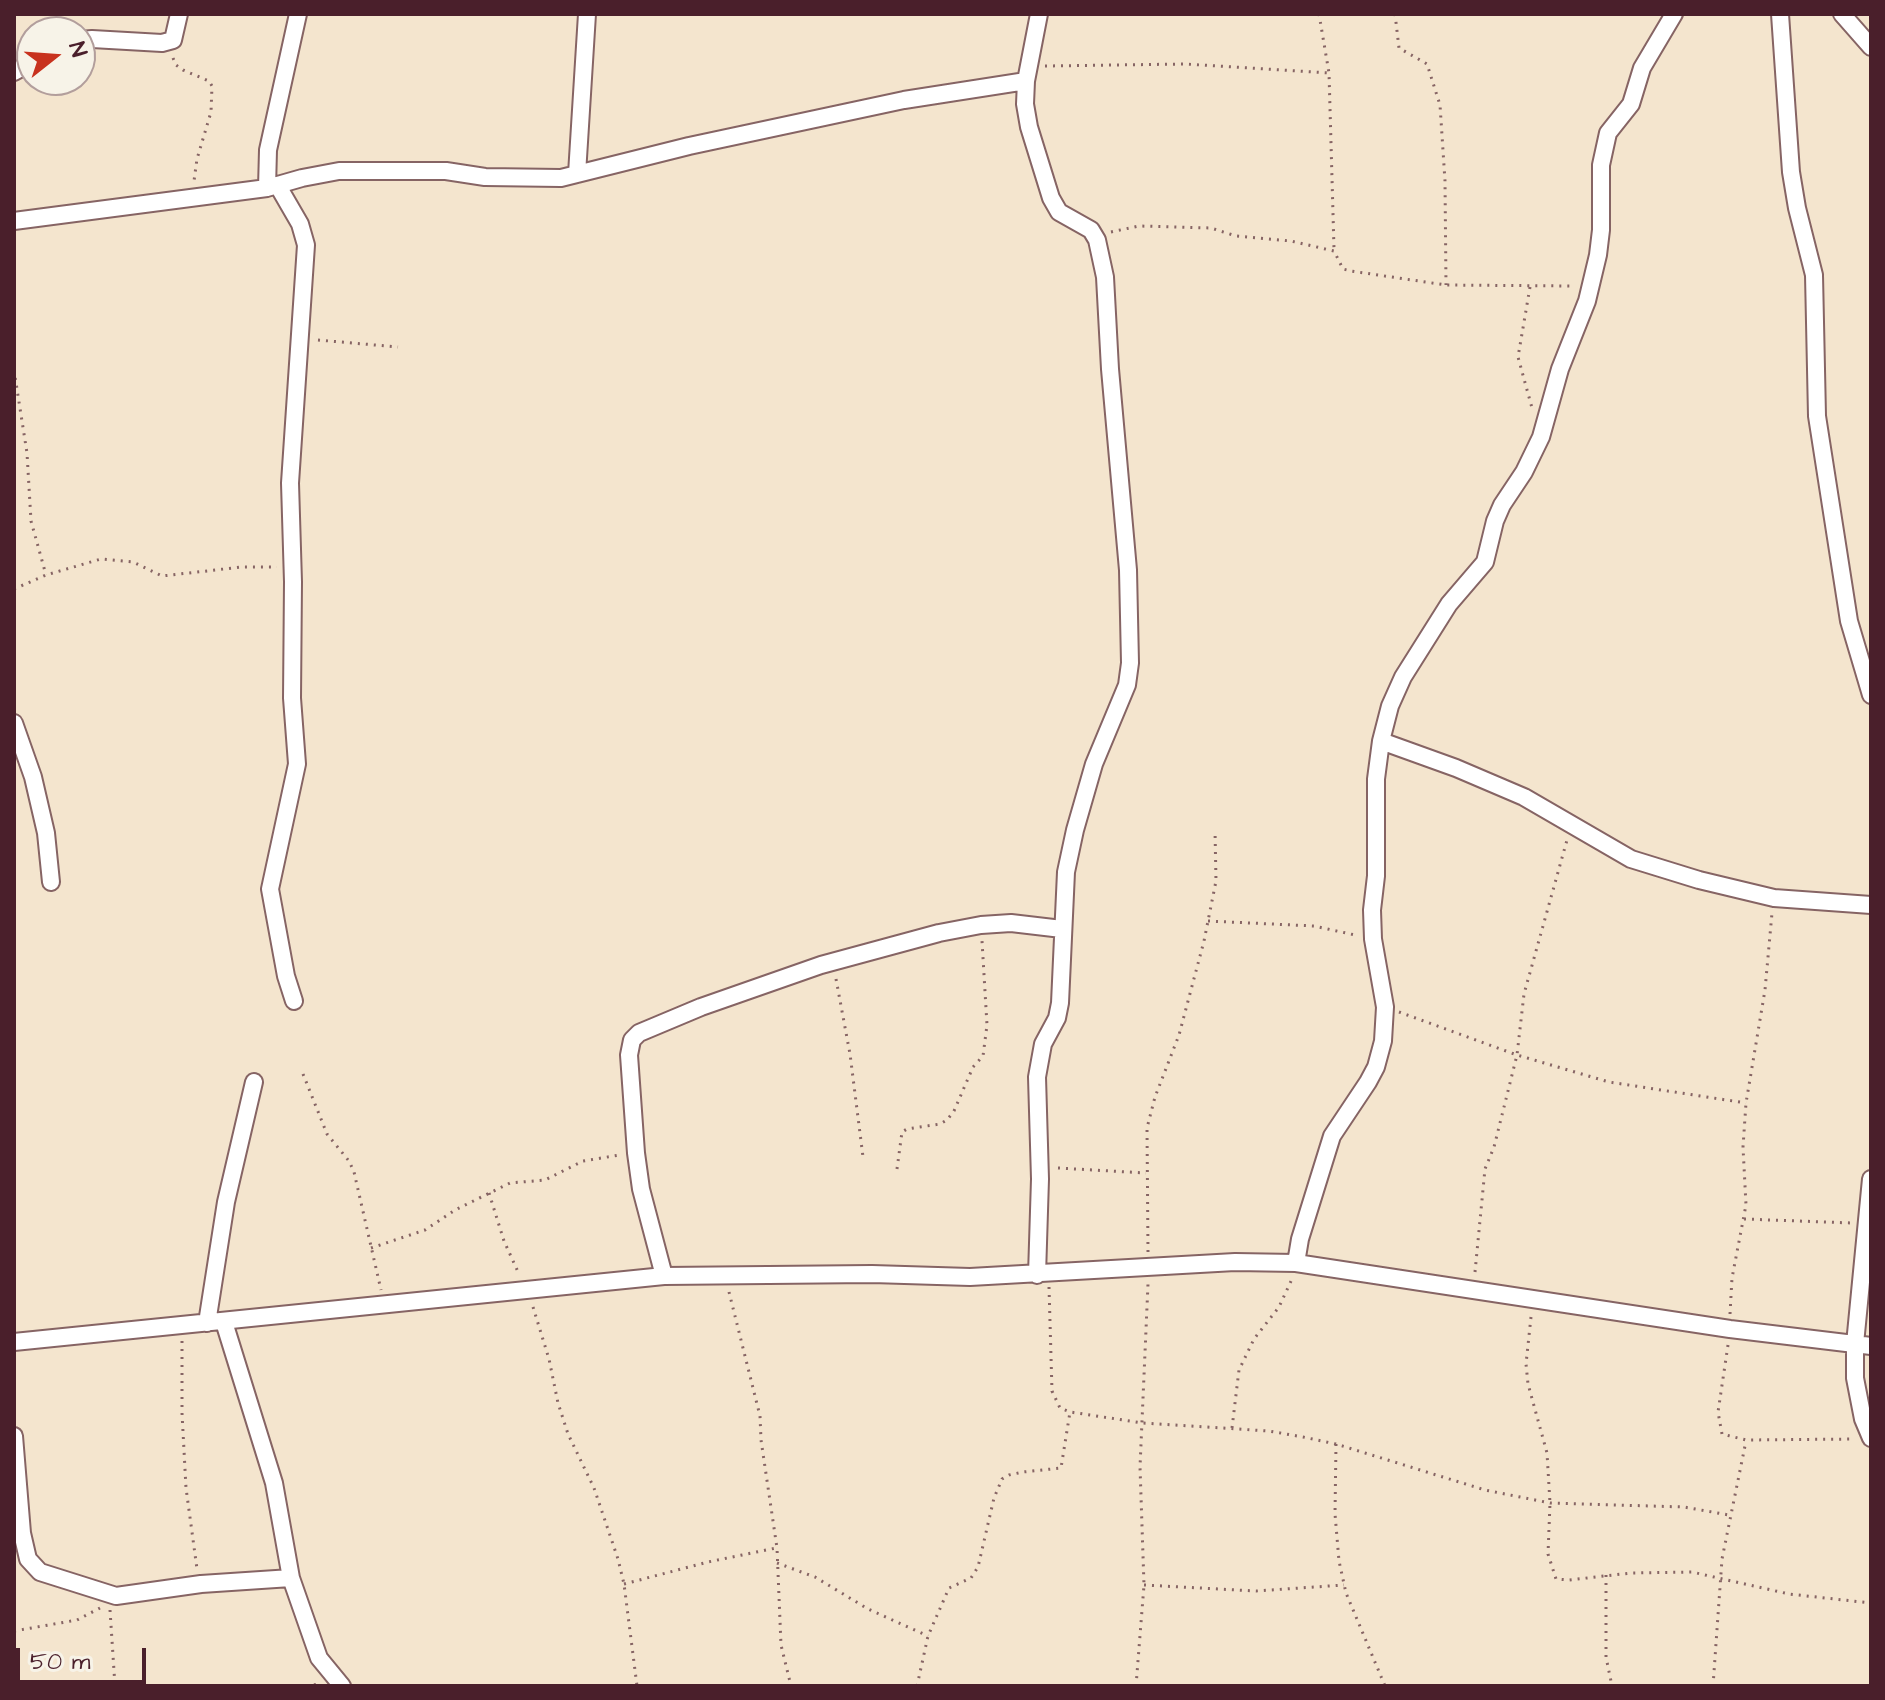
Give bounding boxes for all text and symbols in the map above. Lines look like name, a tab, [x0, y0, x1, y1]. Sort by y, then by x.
north arrow	[16, 16, 96, 96]
text: N	[61, 38, 94, 61]
scale bar	[20, 1632, 150, 1682]
text: 50 m	[30, 1645, 90, 1679]

